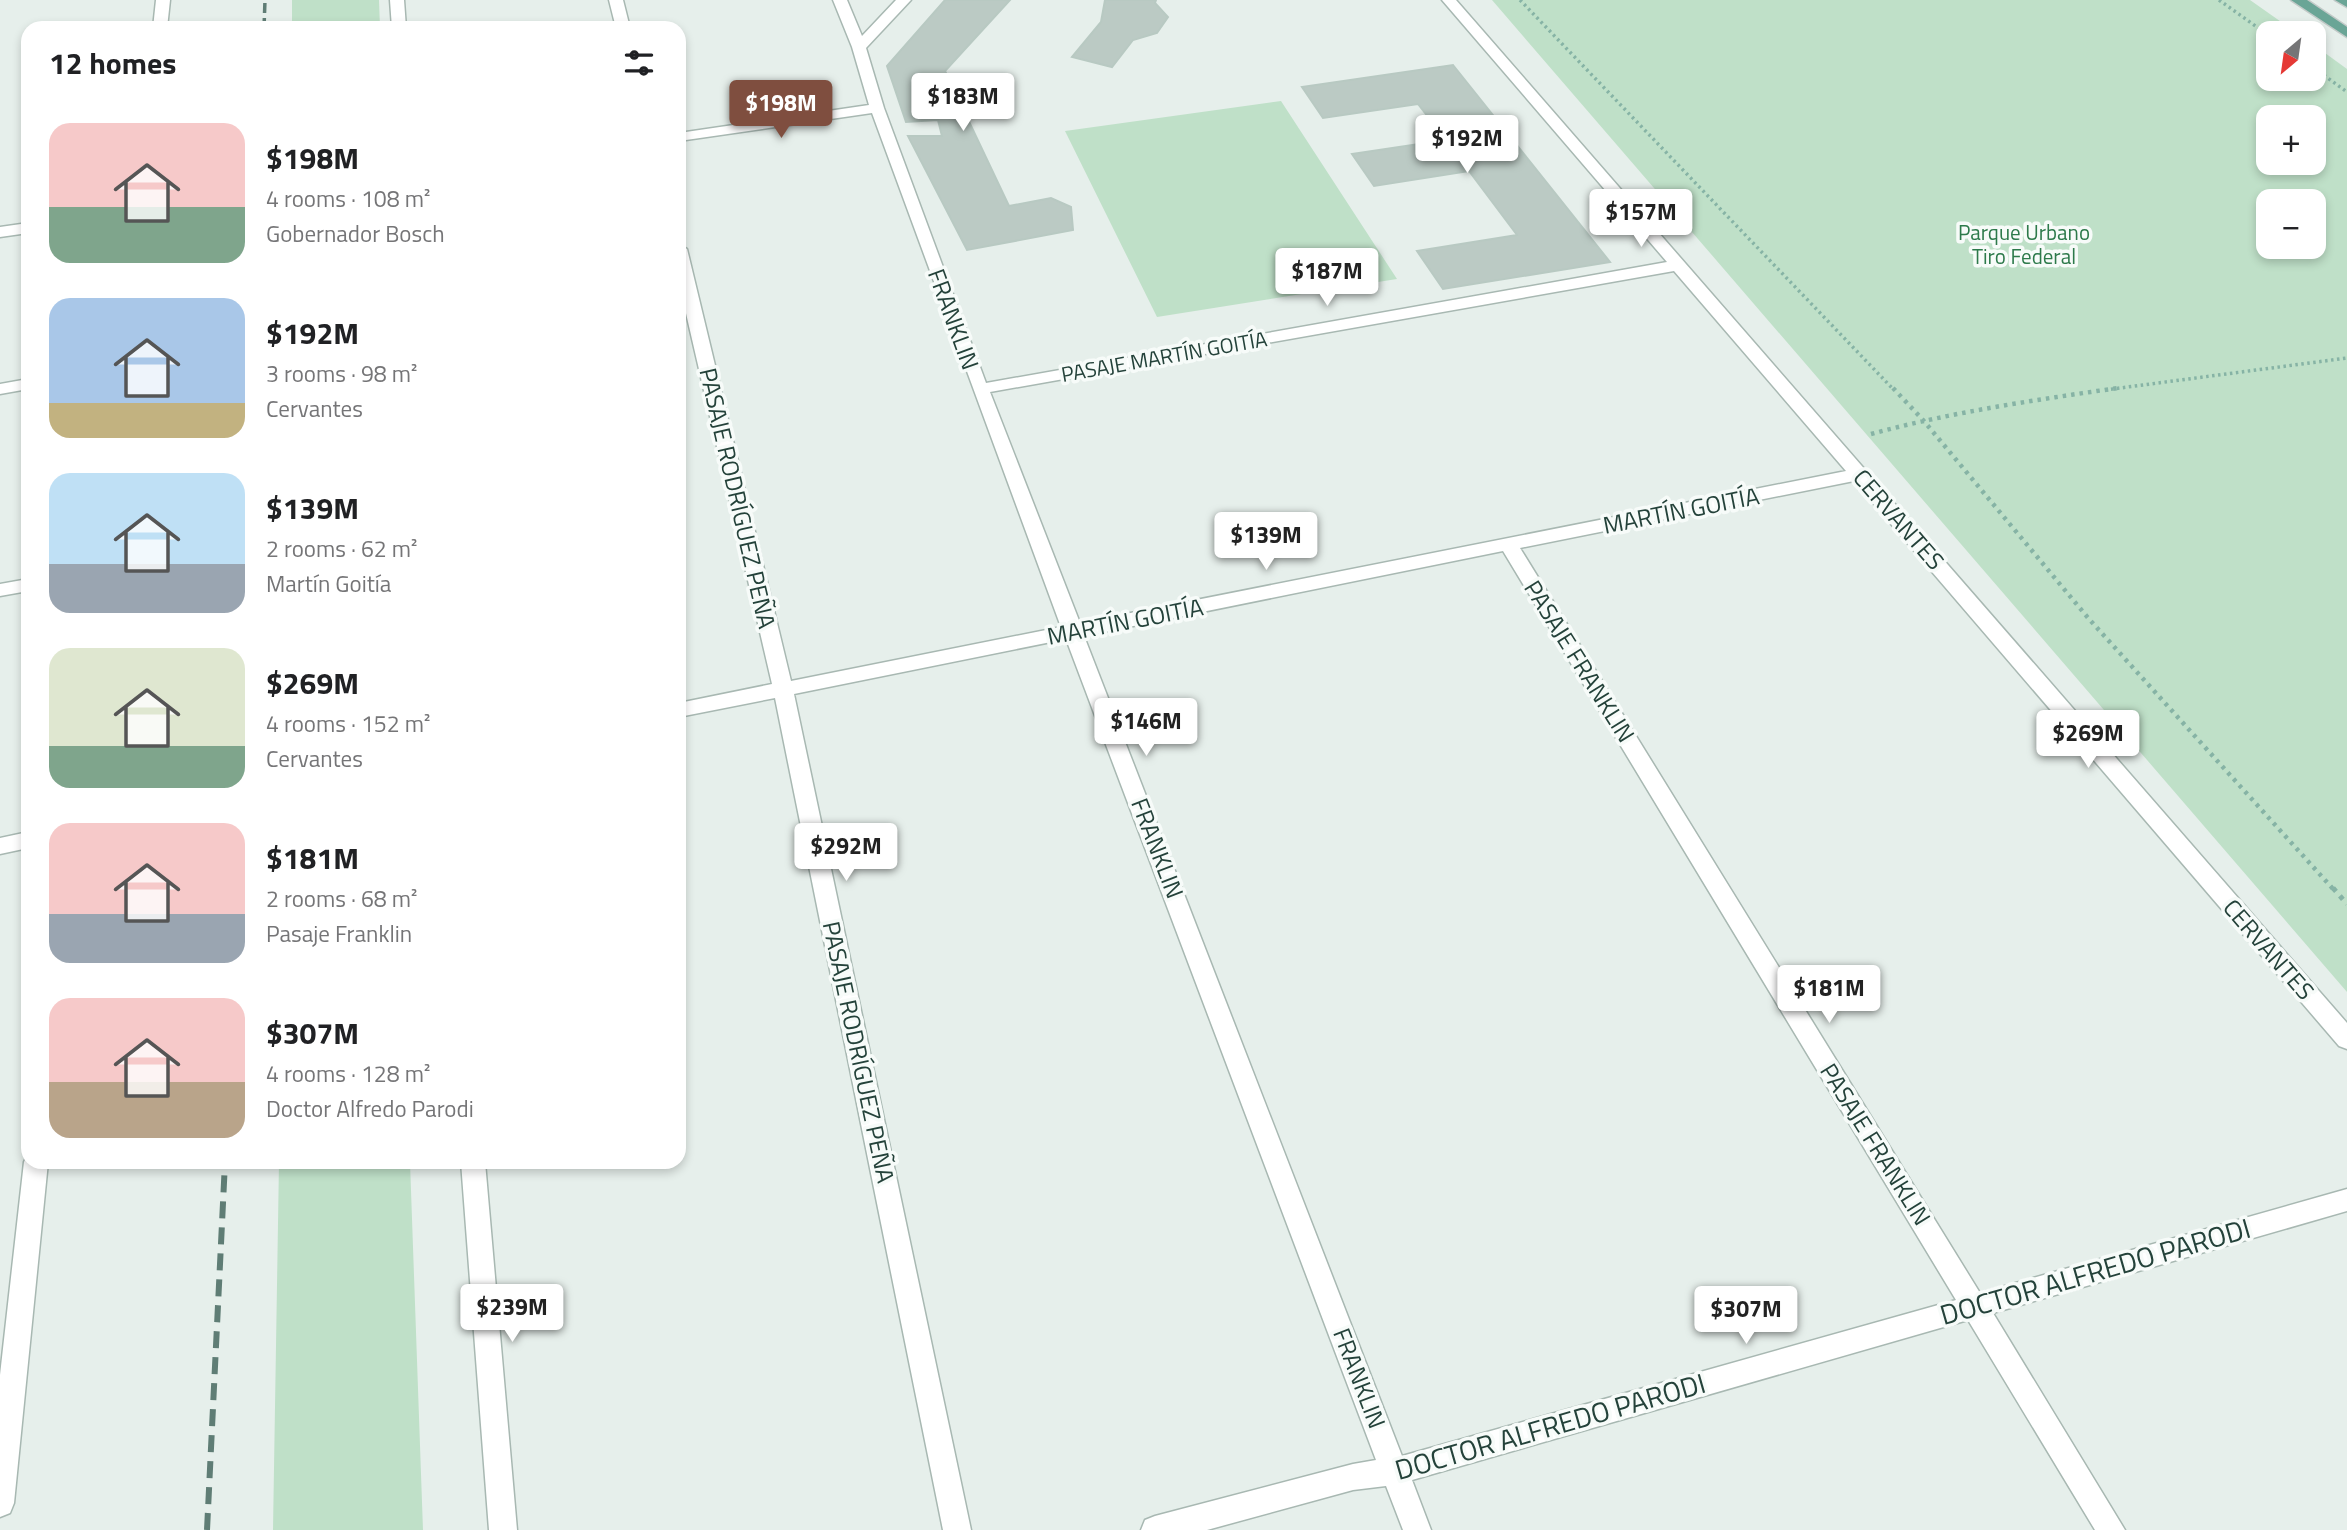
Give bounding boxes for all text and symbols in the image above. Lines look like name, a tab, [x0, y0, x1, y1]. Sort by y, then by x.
north arrow	[2256, 21, 2326, 91]
map controls	[2256, 21, 2326, 259]
text: 12 homes	[49, 40, 176, 86]
icon: filters	[620, 44, 658, 82]
pin: $183M	[914, 74, 1012, 133]
text: $183M	[927, 78, 999, 113]
pin: $198M	[732, 80, 830, 140]
text: $198M	[745, 85, 817, 120]
button: +	[2256, 105, 2326, 175]
pin: $192M	[1418, 116, 1516, 175]
text: $192M	[1431, 120, 1503, 155]
text: $198M	[266, 135, 359, 181]
icon: home	[105, 151, 189, 235]
text: 4 rooms · 108 m²	[266, 181, 430, 216]
button: −	[2256, 189, 2326, 259]
pin: $157M	[1592, 190, 1690, 249]
text: $157M	[1605, 194, 1677, 229]
text: Gobernador Bosch	[266, 216, 445, 251]
park label: Parque Urbano Tiro Federal	[1958, 216, 2090, 272]
pin: $187M	[1278, 248, 1376, 308]
text: $187M	[1291, 253, 1363, 288]
street label: FRANKLIN	[919, 263, 989, 375]
text: $192M	[266, 310, 359, 356]
street label: PASAJE MARTÍN GOITÍA	[1058, 322, 1270, 390]
icon: home	[105, 326, 189, 410]
text: 3 rooms · 98 m²	[266, 356, 417, 391]
street label: PASAJE RODRÍGUEZ PEÑA	[690, 364, 786, 632]
text: Cervantes	[266, 391, 363, 426]
street label: CERVANTES	[1845, 461, 1953, 577]
street label: MARTÍN GOITÍA	[1600, 477, 1762, 543]
text: $139M	[266, 485, 359, 531]
icon: home	[105, 501, 189, 585]
pin: $139M	[1217, 512, 1315, 572]
text: $139M	[1230, 517, 1302, 552]
text: 2 rooms · 62 m²	[266, 531, 417, 566]
text: Martín Goitía	[266, 566, 391, 601]
street label: PASAJE FRANKLIN	[1516, 573, 1644, 749]
street label: MARTÍN GOITÍA	[1044, 588, 1206, 654]
text: $269M	[266, 660, 359, 706]
icon: home	[105, 676, 189, 760]
pin: $146M	[1097, 698, 1195, 758]
text: $146M	[1110, 703, 1182, 738]
text: 4 rooms · 152 m²	[266, 706, 430, 741]
pin: $269M	[2039, 710, 2137, 770]
text: $269M	[2052, 715, 2124, 750]
text: Cervantes	[266, 741, 363, 776]
street label: FRANKLIN	[1122, 793, 1194, 903]
pin: $292M	[797, 824, 895, 883]
text: $292M	[810, 828, 882, 863]
text: $181M	[266, 835, 359, 881]
icon: home	[105, 851, 189, 935]
text: 2 rooms · 68 m²	[266, 881, 417, 916]
street label: CERVANTES	[2215, 891, 2323, 1007]
text: Pasaje Franklin	[266, 916, 412, 951]
street label: PASAJE RODRÍGUEZ PEÑA	[814, 918, 904, 1186]
pin: $181M	[1780, 965, 1878, 1025]
text: $181M	[1793, 970, 1865, 1005]
text: $307M	[266, 1010, 359, 1056]
icon: home	[105, 1026, 189, 1110]
text: 4 rooms · 128 m²	[266, 1056, 430, 1091]
street label: PASAJE FRANKLIN	[1812, 1056, 1940, 1232]
text: Doctor Alfredo Parodi	[266, 1091, 474, 1126]
street label: DOCTOR ALFREDO PARODI	[1935, 1206, 2255, 1336]
pin: $239M	[463, 1284, 561, 1344]
pin: $307M	[1697, 1286, 1795, 1346]
text: $239M	[476, 1289, 548, 1324]
text: $307M	[1710, 1291, 1782, 1326]
street label: FRANKLIN	[1324, 1323, 1396, 1433]
street label: DOCTOR ALFREDO PARODI	[1390, 1361, 1710, 1491]

